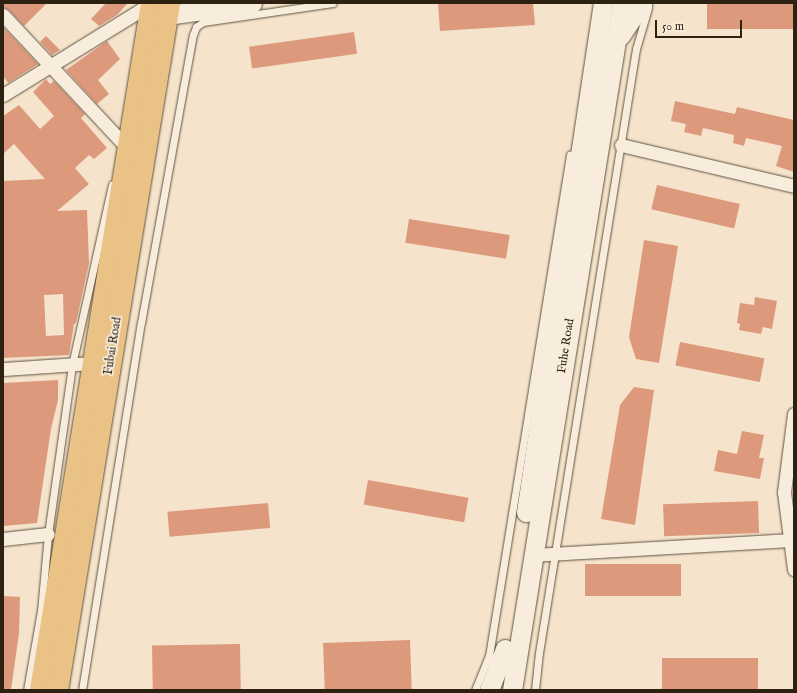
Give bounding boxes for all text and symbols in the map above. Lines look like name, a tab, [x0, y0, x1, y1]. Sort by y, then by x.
scale bar	[657, 12, 744, 38]
text: 50 m	[662, 19, 684, 34]
street label: Fubai Road	[101, 316, 125, 376]
street label: Fuhe Road	[555, 318, 577, 374]

